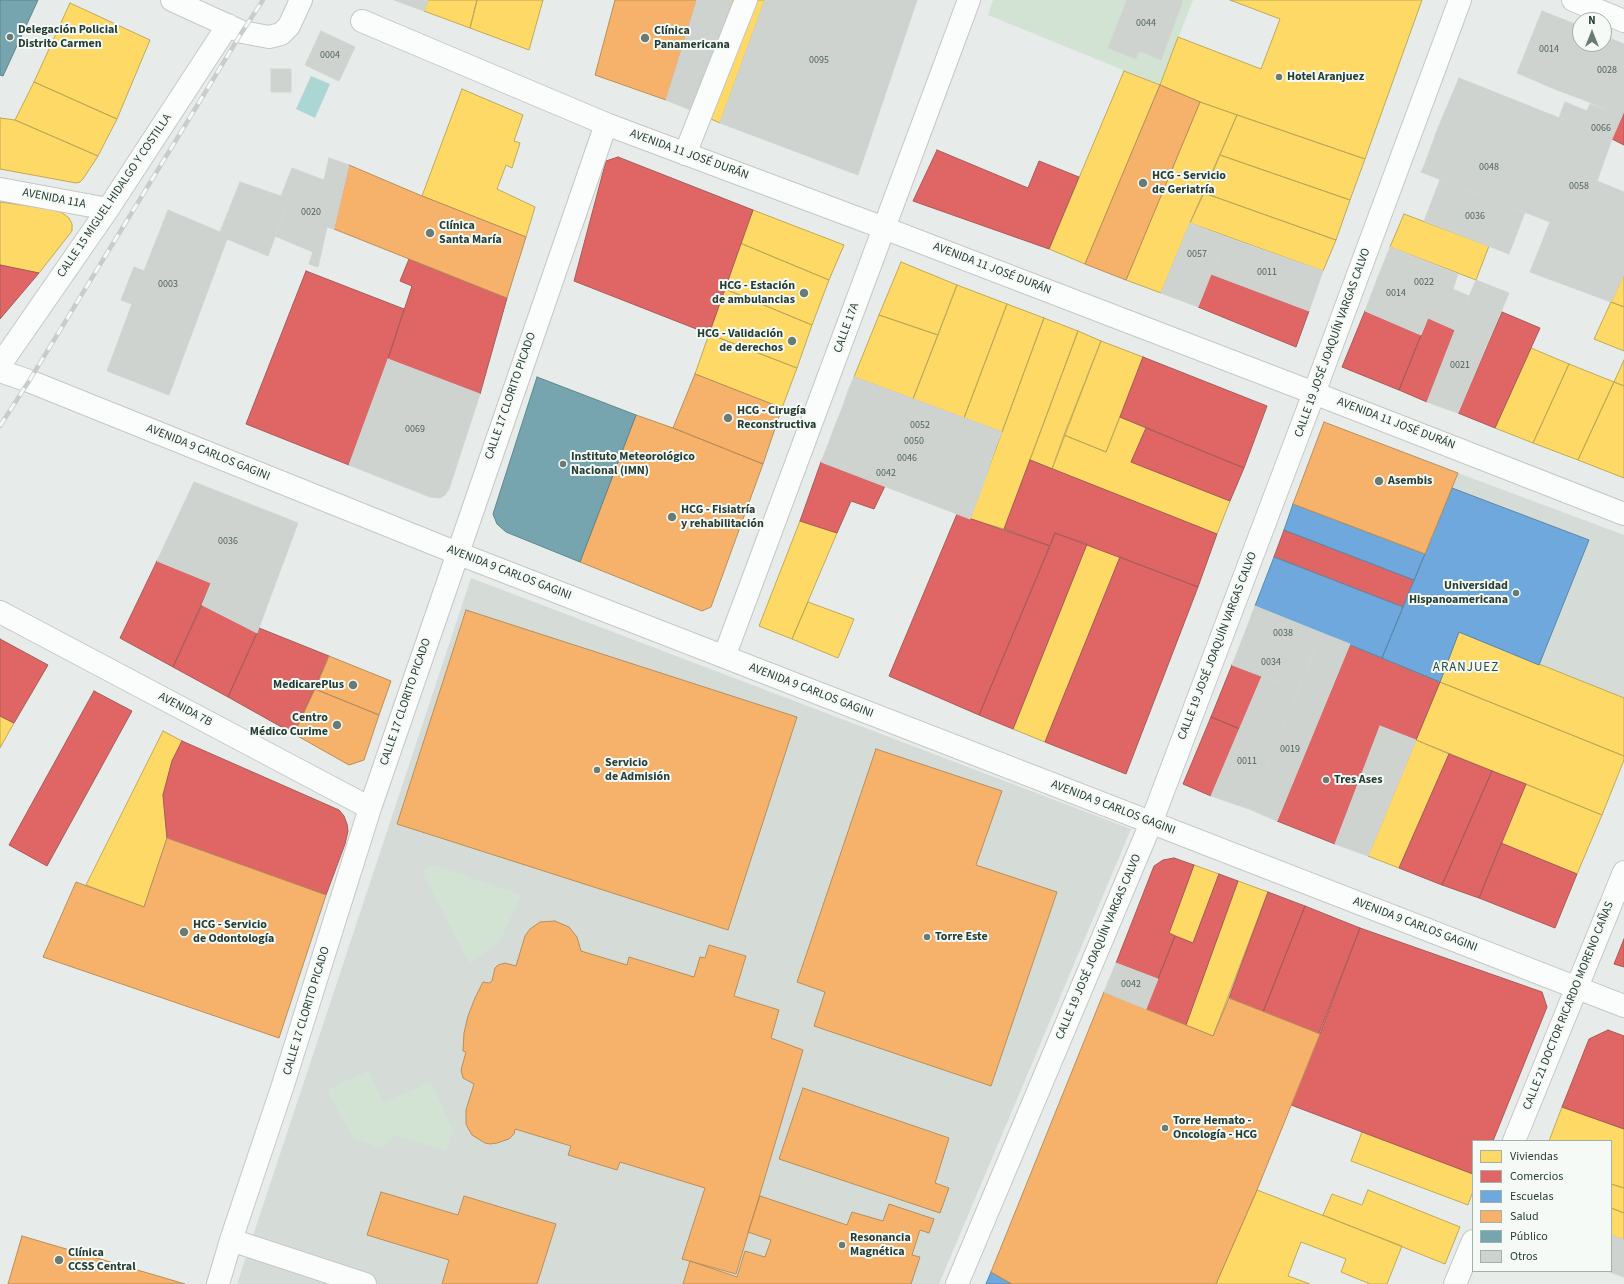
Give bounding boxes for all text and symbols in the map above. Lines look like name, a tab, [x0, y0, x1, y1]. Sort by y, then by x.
north arrow	[1572, 12, 1612, 52]
text: N	[1588, 13, 1596, 28]
house number: 0044	[1136, 18, 1156, 30]
place label: Delegación Policial Distrito Carmen	[18, 23, 118, 51]
place label: Clínica Panamericana	[654, 24, 730, 52]
marker: Delegación Policial Distrito Carmen	[5, 32, 15, 42]
marker: Clínica Panamericana	[639, 32, 651, 44]
house number: 0014	[1539, 44, 1559, 56]
house number: 0004	[320, 50, 340, 62]
house number: 0095	[809, 55, 829, 67]
house number: 0028	[1597, 65, 1617, 77]
place label: Hotel Aranjuez	[1287, 70, 1364, 84]
marker: Hotel Aranjuez	[1274, 72, 1284, 82]
street label: CALLE 15 MIGUEL HIDALGO Y COSTILLA	[55, 111, 175, 281]
house number: 0066	[1591, 123, 1611, 135]
street label: AVENIDA 11 JOSÉ DURÁN	[628, 127, 750, 183]
house number: 0048	[1479, 162, 1499, 174]
place label: HCG - Servicio de Geriatría	[1152, 169, 1226, 197]
marker: HCG - Servicio de Geriatría	[1137, 177, 1149, 189]
house number: 0058	[1569, 181, 1589, 193]
street label: AVENIDA 11A	[21, 186, 87, 212]
house number: 0020	[301, 207, 321, 219]
house number: 0036	[1465, 211, 1485, 223]
place label: Clínica Santa María	[439, 219, 502, 247]
marker: Clínica Santa María	[424, 227, 436, 239]
street label: AVENIDA 11 JOSÉ DURÁN	[931, 240, 1053, 298]
street label: CALLE 19 JOSÉ JOAQUÍN VARGAS CALVO	[1292, 246, 1374, 440]
house number: 0057	[1187, 249, 1207, 261]
house number: 0011	[1257, 267, 1277, 279]
house number: 0022	[1414, 277, 1434, 289]
house number: 0003	[158, 279, 178, 291]
place label: HCG - Estación de ambulancias	[712, 279, 795, 307]
marker: HCG - Estación de ambulancias	[798, 287, 810, 299]
house number: 0014	[1386, 288, 1406, 300]
street label: CALLE 17A	[831, 301, 863, 355]
place label: HCG - Validación de derechos	[697, 327, 783, 355]
street label: CALLE 17 CLORITO PICADO	[482, 331, 540, 461]
marker: HCG - Validación de derechos	[786, 335, 798, 347]
house number: 0021	[1450, 360, 1470, 372]
street label: AVENIDA 11 JOSÉ DURÁN	[1335, 395, 1457, 453]
place label: HCG - Cirugía Reconstructiva	[737, 404, 816, 432]
marker: HCG - Cirugía Reconstructiva	[722, 412, 734, 424]
house number: 0052	[910, 420, 930, 432]
street label: AVENIDA 9 CARLOS GAGINI	[144, 422, 272, 484]
house number: 0069	[405, 424, 425, 436]
house number: 0050	[904, 436, 924, 448]
place label: Instituto Meteorológico Nacional (IMN)	[571, 450, 695, 478]
house number: 0046	[897, 453, 917, 465]
marker: Instituto Meteorológico Nacional (IMN)	[558, 459, 568, 469]
house number: 0042	[876, 468, 896, 480]
place label: Asembis	[1388, 474, 1432, 488]
marker: Asembis	[1373, 475, 1385, 487]
place label: HCG - Fisiatría y rehabilitación	[681, 503, 764, 531]
marker: HCG - Fisiatría y rehabilitación	[666, 511, 678, 523]
house number: 0036	[218, 536, 238, 548]
street label: AVENIDA 9 CARLOS GAGINI	[445, 543, 573, 603]
street label: CALLE 19 JOSÉ JOAQUÍN VARGAS CALVO	[1175, 550, 1261, 742]
place label: Universidad Hispanoamericana	[1409, 579, 1508, 607]
marker: Universidad Hispanoamericana	[1511, 588, 1521, 598]
house number: 0038	[1273, 628, 1293, 640]
street label: CALLE 17 CLORITO PICADO	[377, 637, 435, 767]
house number: 0034	[1261, 657, 1281, 669]
district label: ARANJUEZ	[1433, 660, 1499, 676]
street label: AVENIDA 9 CARLOS GAGINI	[747, 661, 875, 721]
place label: MedicarePlus	[273, 678, 344, 692]
marker: MedicarePlus	[347, 679, 359, 691]
street label: AVENIDA 7B	[156, 690, 214, 730]
place label: Centro Médico Curime	[250, 711, 328, 739]
marker: Centro Médico Curime	[331, 719, 343, 731]
house number: 0019	[1280, 744, 1300, 756]
place label: Servicio de Admisión	[605, 756, 670, 784]
house number: 0011	[1237, 756, 1257, 768]
marker: Servicio de Admisión	[592, 765, 602, 775]
place label: Tres Ases	[1334, 773, 1383, 787]
marker: Tres Ases	[1321, 775, 1331, 785]
street label: AVENIDA 9 CARLOS GAGINI	[1049, 778, 1177, 838]
street label: CALLE 19 JOSÉ JOAQUÍN VARGAS CALVO	[1053, 852, 1145, 1042]
street label: AVENIDA 9 CARLOS GAGINI	[1351, 895, 1479, 955]
street label: CALLE 21 DOCTOR RICARDO MORENO CAÑAS	[1520, 900, 1618, 1112]
place label: HCG - Servicio de Odontología	[193, 918, 274, 946]
marker: HCG - Servicio de Odontología	[178, 926, 190, 938]
place label: Torre Este	[935, 930, 988, 944]
marker: Torre Este	[922, 932, 932, 942]
street label: CALLE 17 CLORITO PICADO	[281, 945, 333, 1077]
house number: 0042	[1121, 979, 1141, 991]
place label: Torre Hemato - Oncología - HCG	[1173, 1114, 1257, 1142]
marker: Torre Hemato - Oncología - HCG	[1160, 1123, 1170, 1133]
legend	[1472, 1140, 1612, 1272]
text: Viviendas	[1510, 1148, 1558, 1165]
text: Comercios	[1510, 1168, 1563, 1185]
text: Escuelas	[1510, 1188, 1553, 1205]
text: Salud	[1510, 1208, 1539, 1225]
text: Público	[1510, 1228, 1548, 1245]
place label: Resonancia Magnética	[850, 1231, 911, 1259]
marker: Resonancia Magnética	[837, 1240, 847, 1250]
place label: Clínica CCSS Central	[68, 1246, 136, 1274]
text: Otros	[1510, 1248, 1538, 1265]
marker: Clínica CCSS Central	[53, 1254, 65, 1266]

